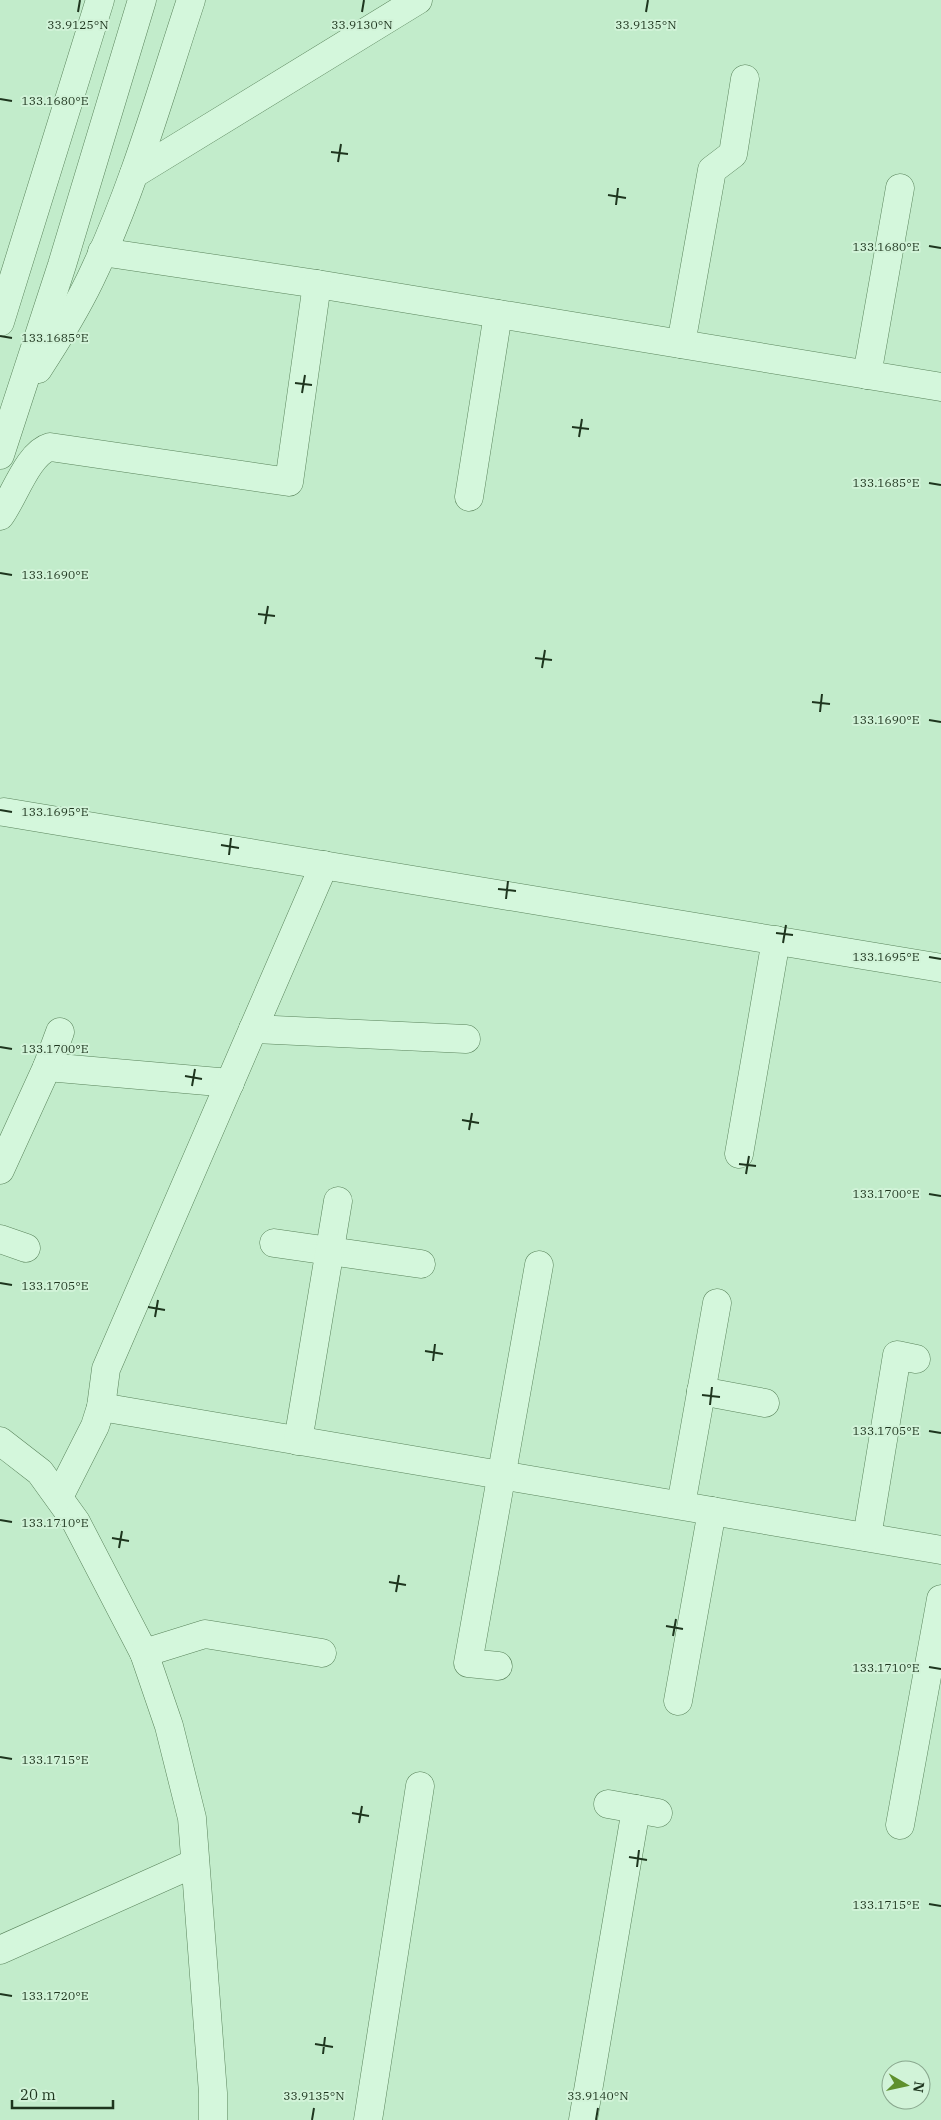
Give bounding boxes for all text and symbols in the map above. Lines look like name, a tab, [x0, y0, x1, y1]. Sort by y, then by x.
text: 33.9125°N	[47, 17, 109, 32]
text: 33.9130°N	[331, 17, 393, 32]
text: 33.9135°N	[615, 17, 677, 32]
text: 133.1680°E	[22, 93, 88, 108]
text: 133.1680°E	[853, 239, 919, 254]
text: 133.1685°E	[22, 330, 88, 345]
text: 133.1685°E	[853, 475, 919, 490]
text: 133.1690°E	[22, 567, 88, 582]
text: 133.1690°E	[853, 712, 919, 727]
text: 133.1695°E	[22, 804, 88, 819]
text: 133.1695°E	[853, 949, 919, 964]
text: 133.1700°E	[22, 1041, 88, 1056]
text: 133.1700°E	[853, 1186, 919, 1201]
text: 133.1705°E	[22, 1278, 88, 1293]
text: 133.1705°E	[853, 1423, 919, 1438]
text: 133.1710°E	[22, 1515, 88, 1530]
text: 133.1710°E	[853, 1660, 919, 1675]
text: 133.1715°E	[22, 1752, 88, 1767]
text: 133.1715°E	[853, 1897, 919, 1912]
text: 133.1720°E	[22, 1988, 88, 2003]
north arrow	[881, 2060, 931, 2110]
scale bar	[12, 2078, 114, 2110]
text: N	[909, 2080, 929, 2094]
text: 20 m	[20, 2085, 56, 2104]
text: 33.9135°N	[283, 2088, 345, 2103]
text: 33.9140°N	[567, 2088, 629, 2103]

